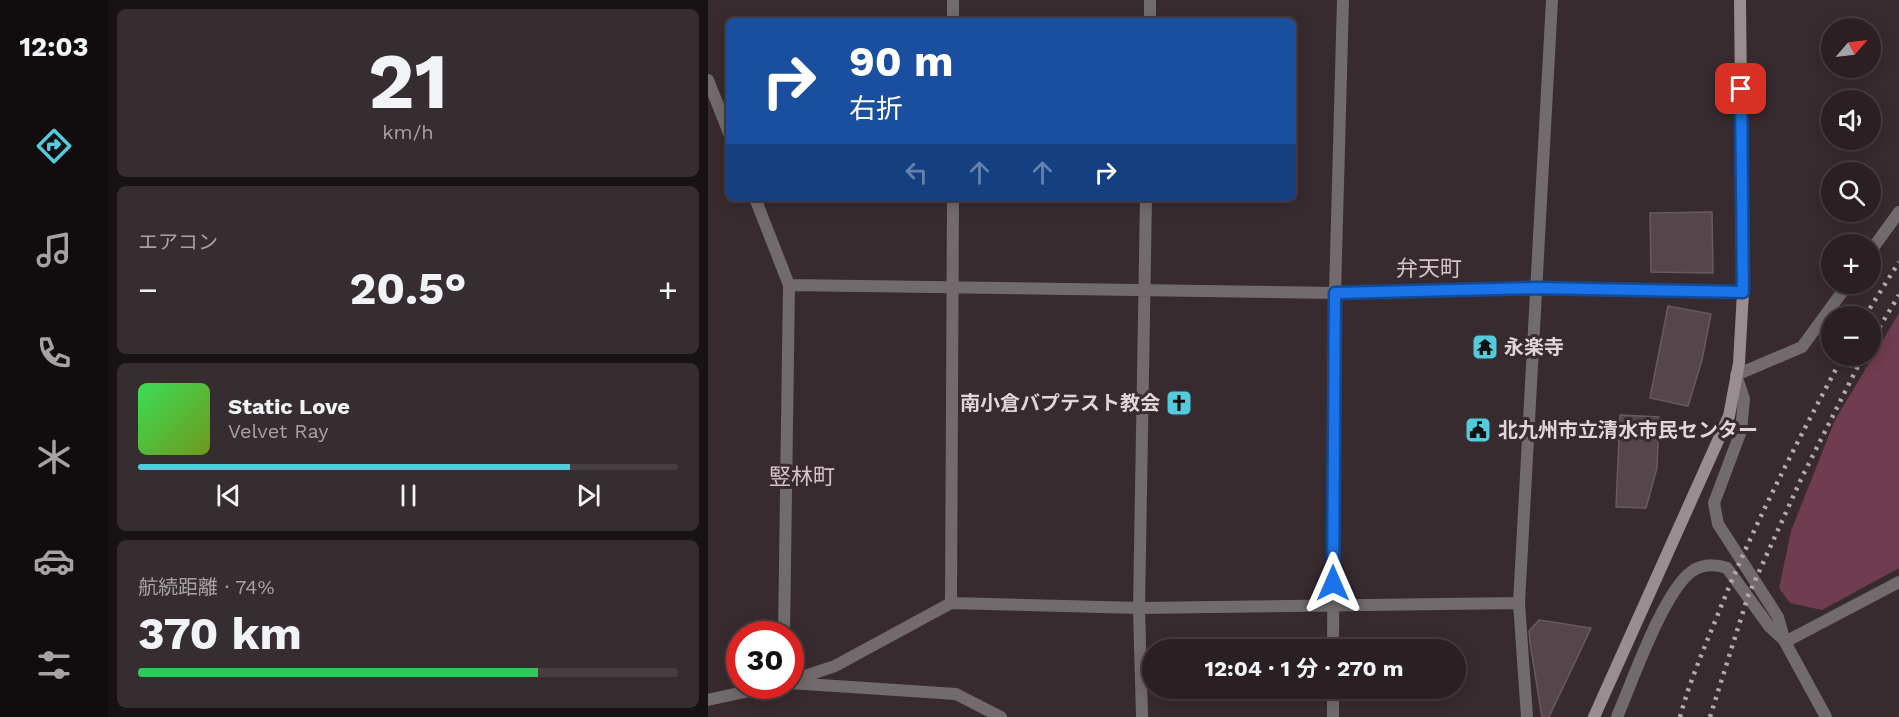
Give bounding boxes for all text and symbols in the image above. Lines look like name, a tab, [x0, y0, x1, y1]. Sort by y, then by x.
north arrow	[1821, 18, 1881, 78]
map controls	[1821, 18, 1881, 366]
text: 12:03	[19, 31, 89, 63]
text: 21	[368, 35, 448, 127]
text: 90 m	[849, 37, 953, 86]
icon: right	[750, 42, 828, 120]
pin	[1715, 63, 1766, 114]
icon: arrive	[1724, 72, 1757, 105]
button: sound	[1821, 90, 1881, 150]
text: 右折	[849, 93, 903, 125]
text: km/h	[382, 120, 434, 144]
icon: directions	[33, 125, 75, 167]
icon: left	[900, 156, 933, 189]
icon: ahead	[963, 156, 996, 189]
icon: ahead	[1026, 156, 1059, 189]
icon: right	[1089, 156, 1122, 189]
button: search	[1821, 162, 1881, 222]
icon: music	[33, 229, 75, 271]
text: エアコン	[138, 230, 218, 254]
button: +	[1821, 234, 1881, 294]
district label: 弁天町	[1396, 256, 1462, 281]
text: 20.5°	[350, 262, 466, 315]
text: −	[138, 270, 158, 309]
text: +	[658, 270, 678, 309]
button: −	[1821, 306, 1881, 366]
icon: phone	[33, 332, 75, 374]
temple icon: 永楽寺	[1470, 332, 1500, 362]
place label: 永楽寺	[1504, 335, 1564, 359]
church icon: 南小倉バプテスト教会	[1164, 388, 1194, 418]
place label: 南小倉バプテスト教会	[960, 391, 1160, 415]
text: Static Love	[228, 394, 350, 419]
public building icon: 北九州市立清水市民センター	[1463, 415, 1493, 445]
place label: 北九州市立清水市民センター	[1498, 418, 1758, 442]
text: Velvet Ray	[228, 419, 329, 443]
icon: climate	[33, 436, 75, 478]
district label: 竪林町	[769, 464, 835, 489]
icon: previous	[212, 479, 245, 512]
icon: pause	[392, 479, 425, 512]
icon: next	[572, 479, 605, 512]
icon: car	[33, 540, 75, 582]
position arrow	[1301, 551, 1365, 615]
text: 航続距離 · 74%	[138, 575, 275, 599]
text: 370 km	[138, 607, 302, 660]
speed limit sign: 30	[726, 621, 804, 699]
icon: filters	[33, 644, 75, 686]
text: 12:04 · 1 分 · 270 m	[1204, 656, 1404, 681]

